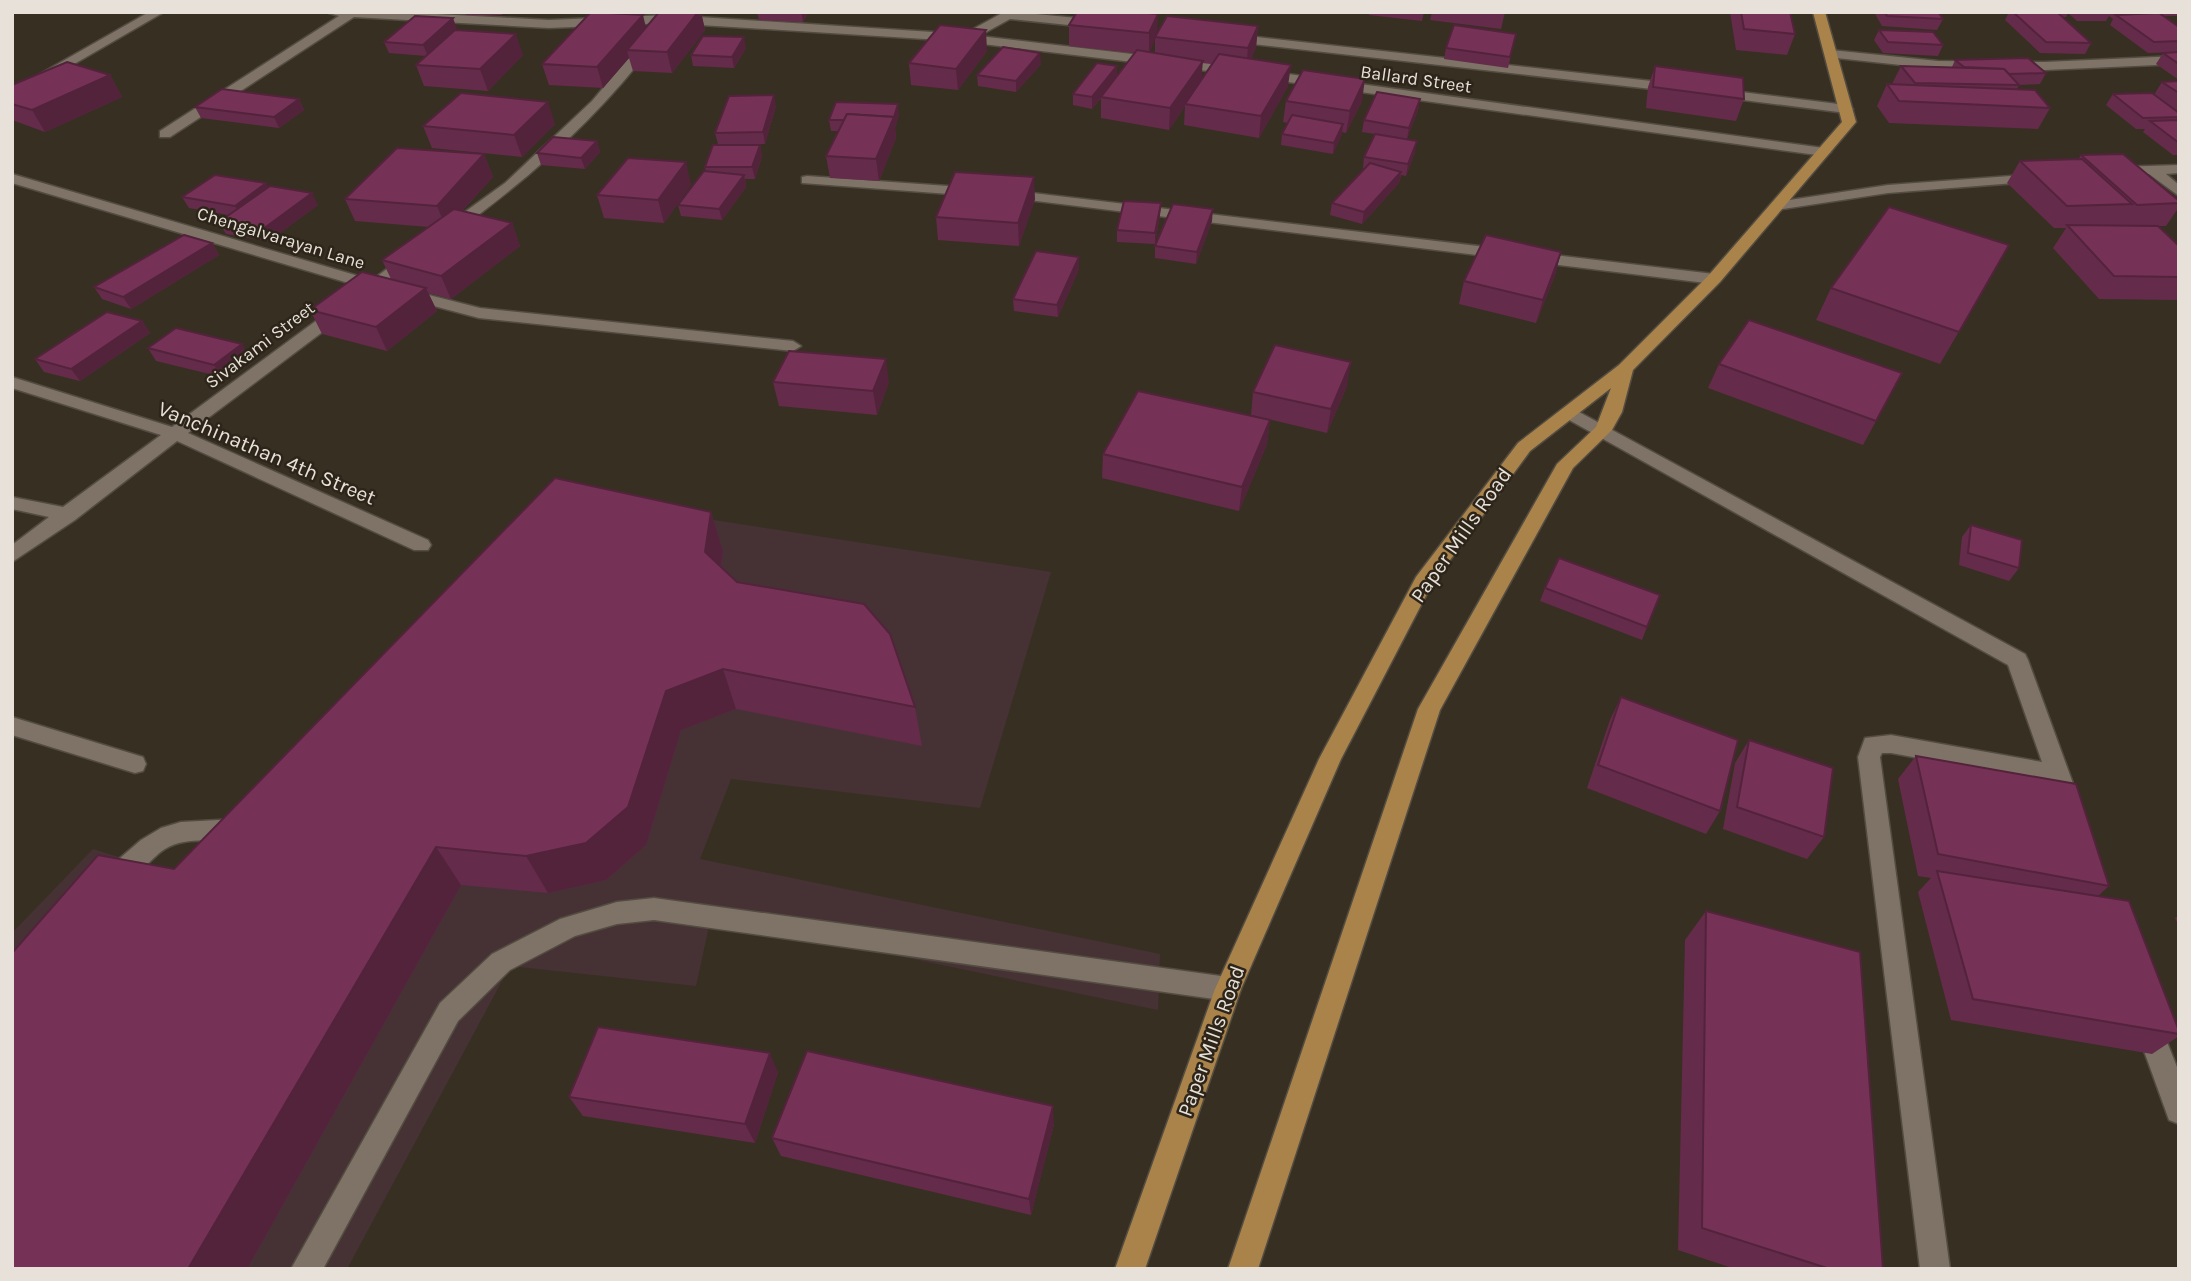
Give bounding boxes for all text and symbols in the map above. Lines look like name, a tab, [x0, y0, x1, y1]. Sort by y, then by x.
street label: Ballard Street	[1359, 60, 1473, 98]
street label: Chengalvarayan Lane	[194, 202, 368, 274]
street label: Sivakami Street	[201, 297, 319, 393]
street label: Vanchinathan 4th Street	[155, 396, 380, 510]
street label: Paper Mills Road	[1406, 463, 1516, 607]
street label: Paper Mills Road	[1173, 962, 1249, 1120]

